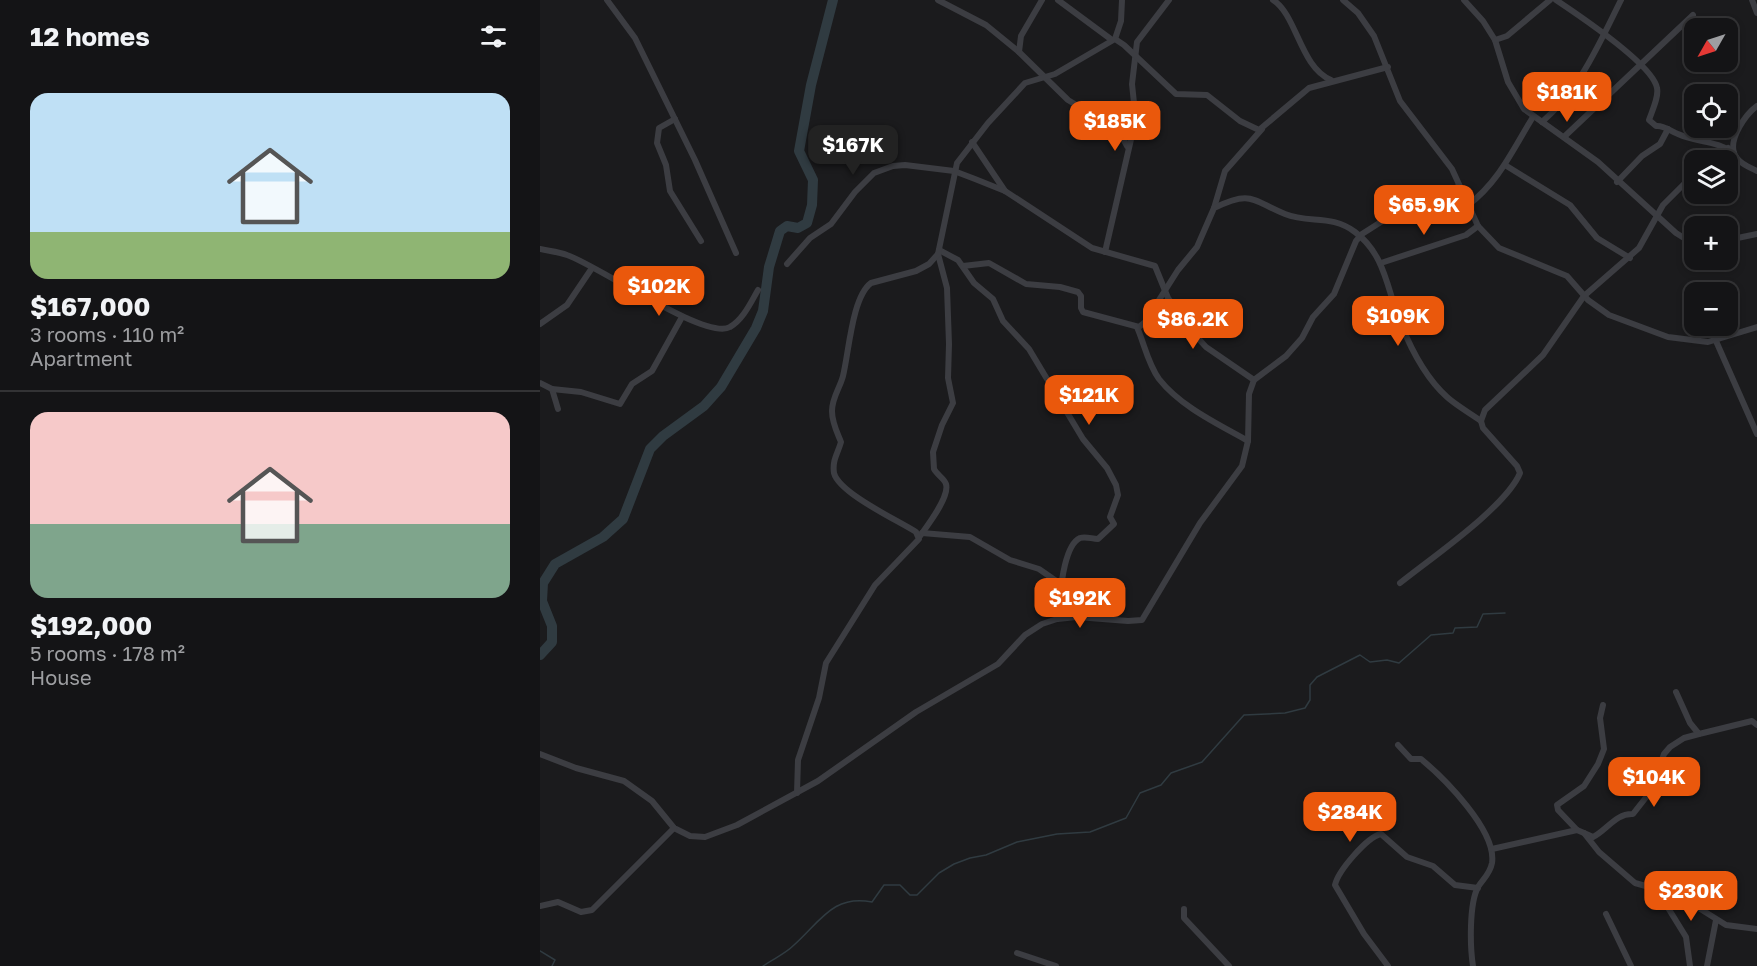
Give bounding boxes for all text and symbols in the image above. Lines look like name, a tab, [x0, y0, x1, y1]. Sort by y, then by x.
north arrow	[1684, 18, 1738, 72]
map controls	[1684, 18, 1738, 336]
icon: filters	[477, 20, 510, 53]
text: 12 homes	[30, 21, 150, 52]
pin: $181K	[1525, 72, 1609, 123]
text: $181K	[1536, 79, 1598, 103]
button: locate	[1684, 84, 1738, 138]
pin: $185K	[1073, 101, 1157, 152]
text: $185K	[1083, 108, 1147, 132]
pin: $167K	[811, 125, 895, 176]
icon: home	[216, 132, 324, 240]
text: $167K	[822, 132, 884, 156]
button: layers	[1684, 150, 1738, 204]
pin: $65.9K	[1375, 185, 1473, 236]
text: $65.9K	[1388, 192, 1460, 216]
button: +	[1684, 216, 1738, 270]
pin: $102K	[617, 266, 701, 317]
text: $102K	[627, 273, 691, 297]
button: −	[1684, 282, 1738, 336]
text: $167,000	[30, 291, 151, 322]
pin: $109K	[1356, 296, 1440, 347]
pin: $86.2K	[1144, 299, 1242, 350]
text: $109K	[1366, 303, 1430, 327]
text: $86.2K	[1157, 306, 1229, 330]
text: 3 rooms · 110 m²	[30, 322, 184, 346]
text: Apartment	[30, 346, 133, 370]
pin: $121K	[1047, 375, 1131, 426]
text: $121K	[1059, 382, 1119, 406]
icon: home	[216, 451, 324, 559]
pin: $192K	[1038, 578, 1122, 629]
text: $192K	[1048, 585, 1112, 609]
text: $192,000	[30, 610, 152, 641]
text: 5 rooms · 178 m²	[30, 641, 185, 665]
text: House	[30, 665, 92, 689]
pin: $104K	[1612, 757, 1696, 808]
text: $104K	[1622, 764, 1686, 788]
pin: $284K	[1308, 792, 1392, 843]
text: $284K	[1317, 799, 1383, 823]
pin: $230K	[1649, 871, 1733, 922]
text: $230K	[1658, 878, 1724, 902]

